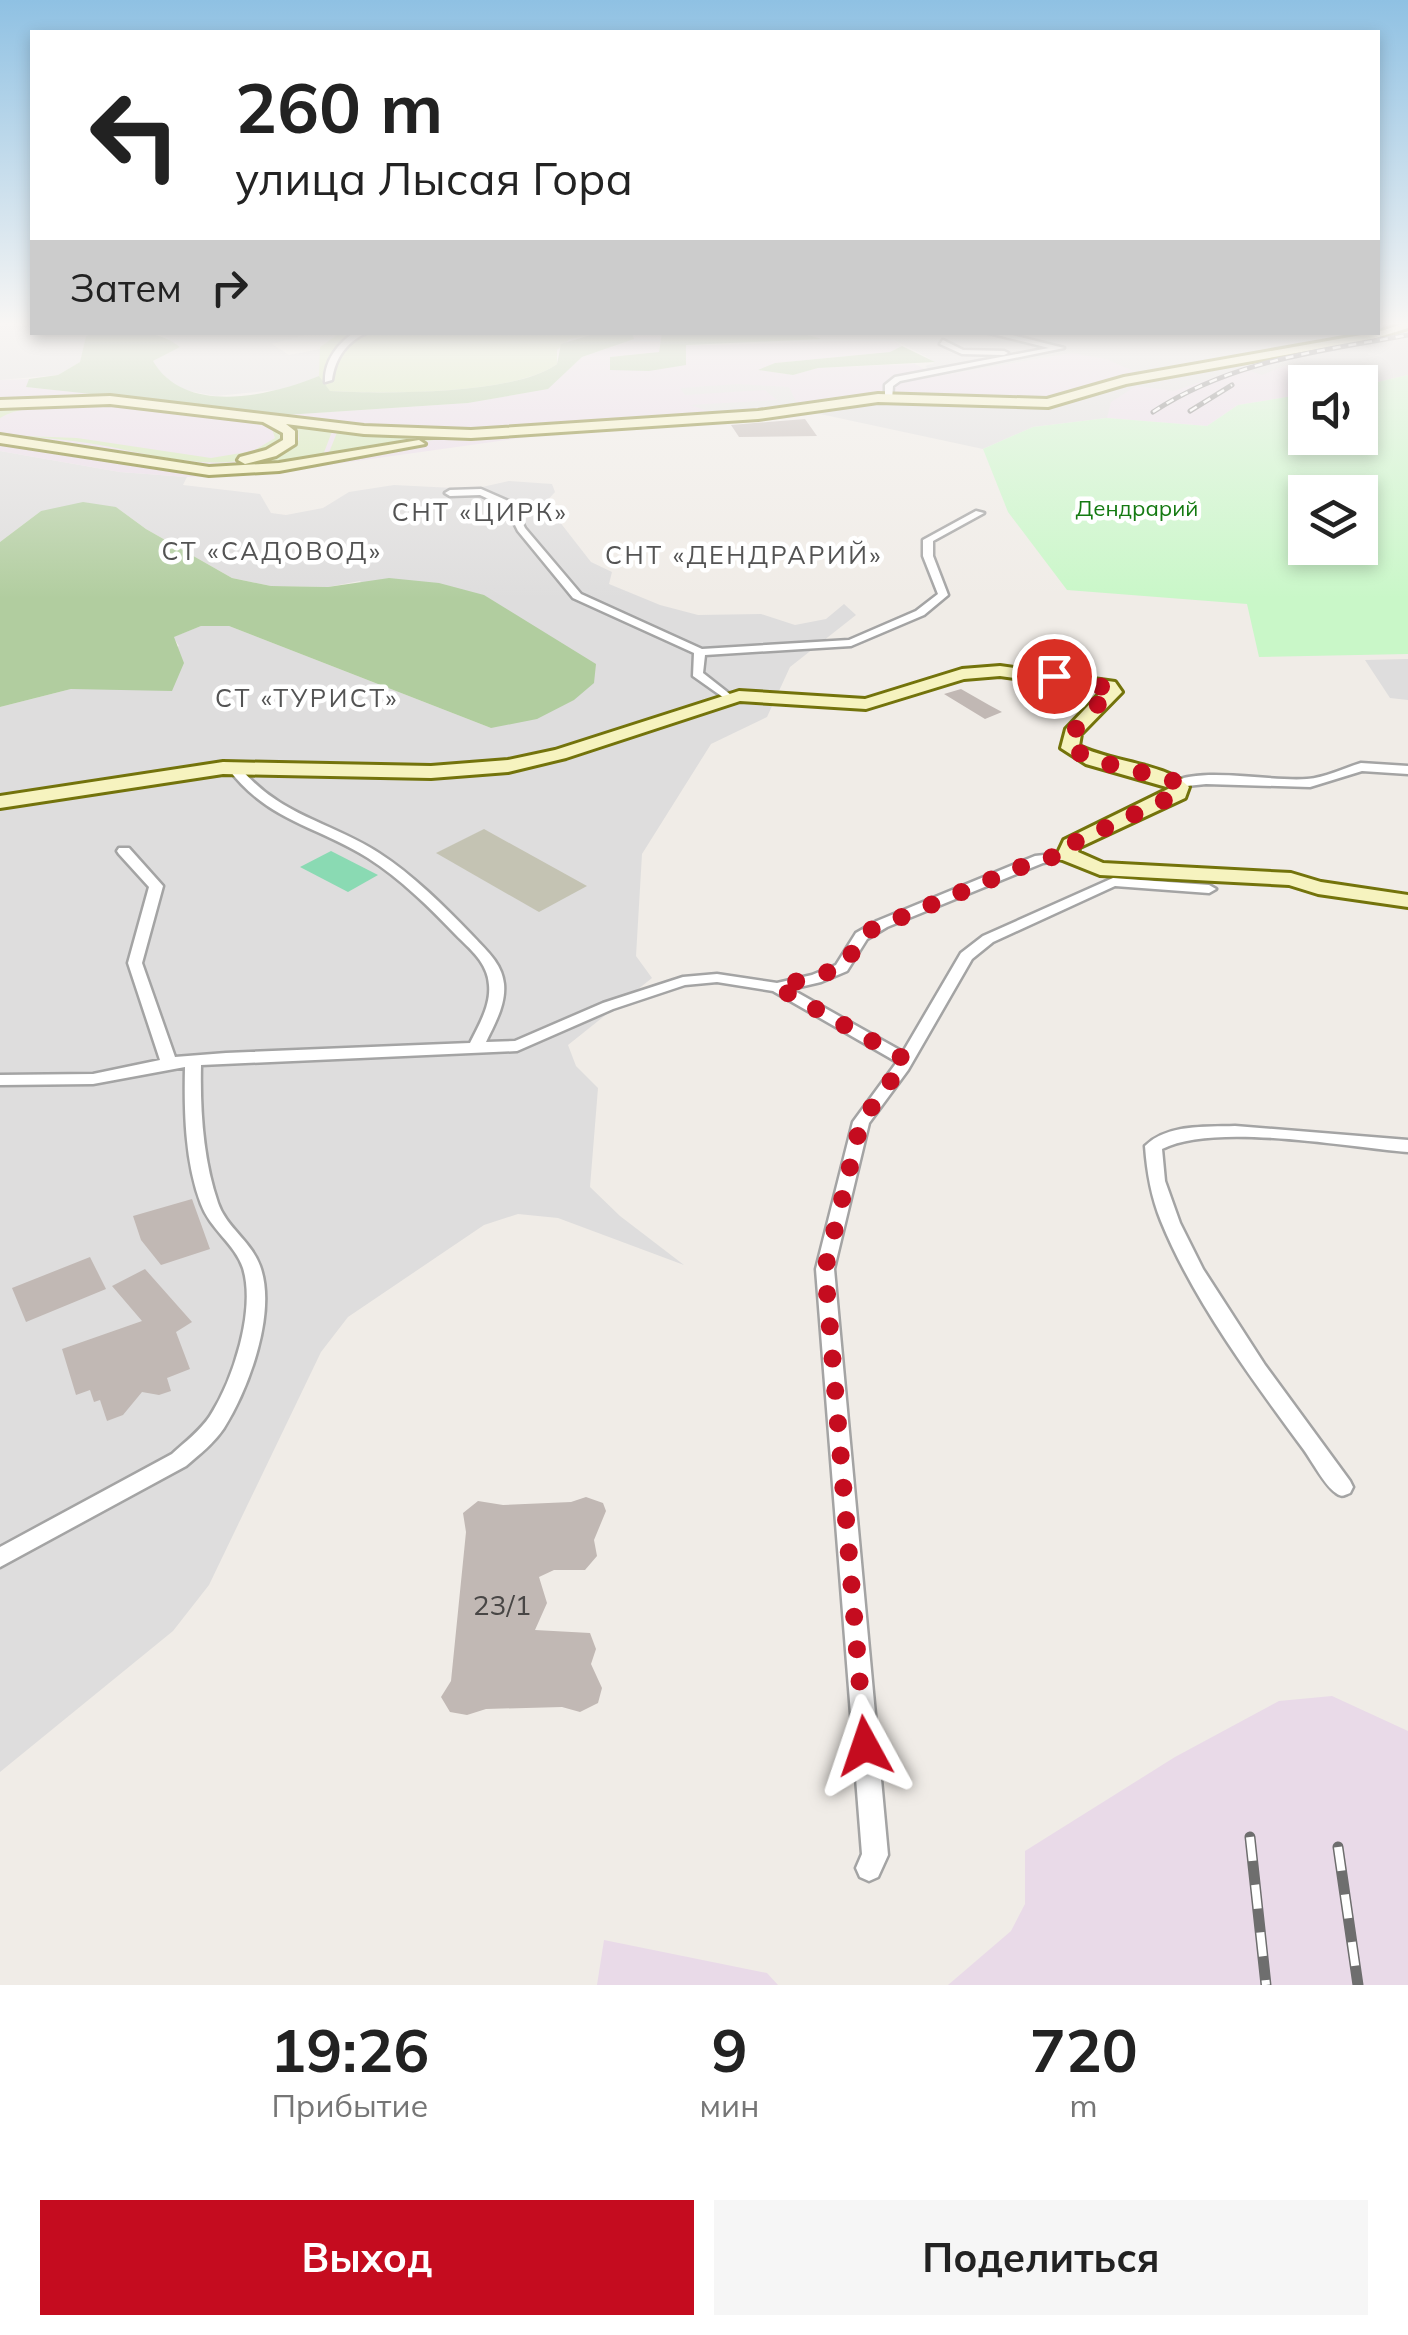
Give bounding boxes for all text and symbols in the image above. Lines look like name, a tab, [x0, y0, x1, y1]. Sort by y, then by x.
text: 260 m	[235, 63, 443, 151]
icon: left	[70, 70, 200, 200]
text: улица Лысая Гора	[235, 150, 633, 206]
icon: right	[202, 260, 257, 315]
text: Затем	[70, 264, 182, 312]
map controls	[1288, 365, 1378, 565]
button: sound	[1288, 365, 1378, 455]
button: layers	[1288, 475, 1378, 565]
park label: Дендрарий	[1076, 494, 1198, 522]
district label: СНТ «ЦИРК»	[392, 496, 568, 527]
district label: СТ «САДОВОД»	[162, 535, 382, 566]
district label: СНТ «ДЕНДРАРИЙ»	[605, 539, 883, 570]
pin	[1012, 634, 1097, 719]
icon: arrive	[1027, 649, 1082, 704]
district label: СТ «ТУРИСТ»	[215, 682, 399, 713]
house number: 23/1	[473, 1587, 531, 1622]
position arrow	[813, 1694, 917, 1798]
text: 19:26	[270, 2012, 429, 2087]
text: 9	[711, 2012, 747, 2087]
text: 720	[1030, 2012, 1138, 2087]
text: Прибытие	[271, 2085, 428, 2125]
text: мин	[700, 2085, 759, 2125]
text: m	[1070, 2085, 1098, 2125]
button: Выход	[40, 2200, 694, 2315]
button: Поделиться	[714, 2200, 1368, 2315]

